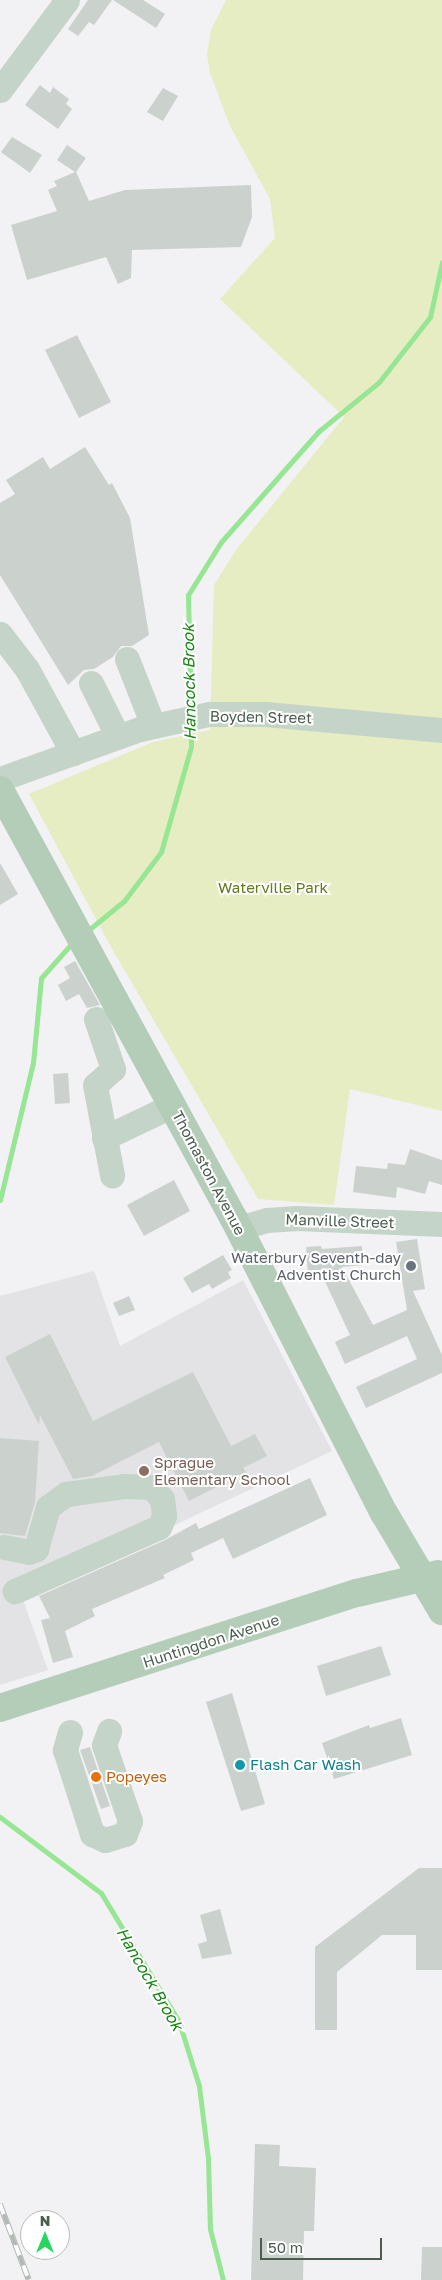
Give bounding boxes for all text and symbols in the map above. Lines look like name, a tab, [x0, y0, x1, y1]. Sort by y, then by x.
water label: Hancock Brook	[178, 624, 200, 740]
street label: Boyden Street	[210, 707, 312, 727]
park label: Waterville Park	[218, 879, 328, 897]
street label: Thomaston Avenue	[169, 1108, 249, 1238]
street label: Manville Street	[285, 1210, 395, 1232]
place label: Waterbury Seventh-day Adventist Church	[231, 1248, 401, 1283]
marker: Waterbury Seventh-day Adventist Church	[405, 1260, 417, 1272]
place label: Sprague Elementary School	[154, 1453, 290, 1488]
marker: Sprague Elementary School	[138, 1465, 150, 1477]
street label: Huntingdon Avenue	[141, 1610, 281, 1672]
place label: Flash Car Wash	[250, 1756, 361, 1774]
marker: Flash Car Wash	[234, 1759, 246, 1771]
place label: Popeyes	[106, 1768, 167, 1786]
marker: Popeyes	[90, 1771, 102, 1783]
water label: Hancock Brook	[113, 1924, 187, 2034]
north arrow	[20, 2210, 70, 2260]
text: N	[40, 2212, 50, 2229]
scale bar	[262, 2228, 384, 2260]
text: 50 m	[268, 2238, 303, 2256]

